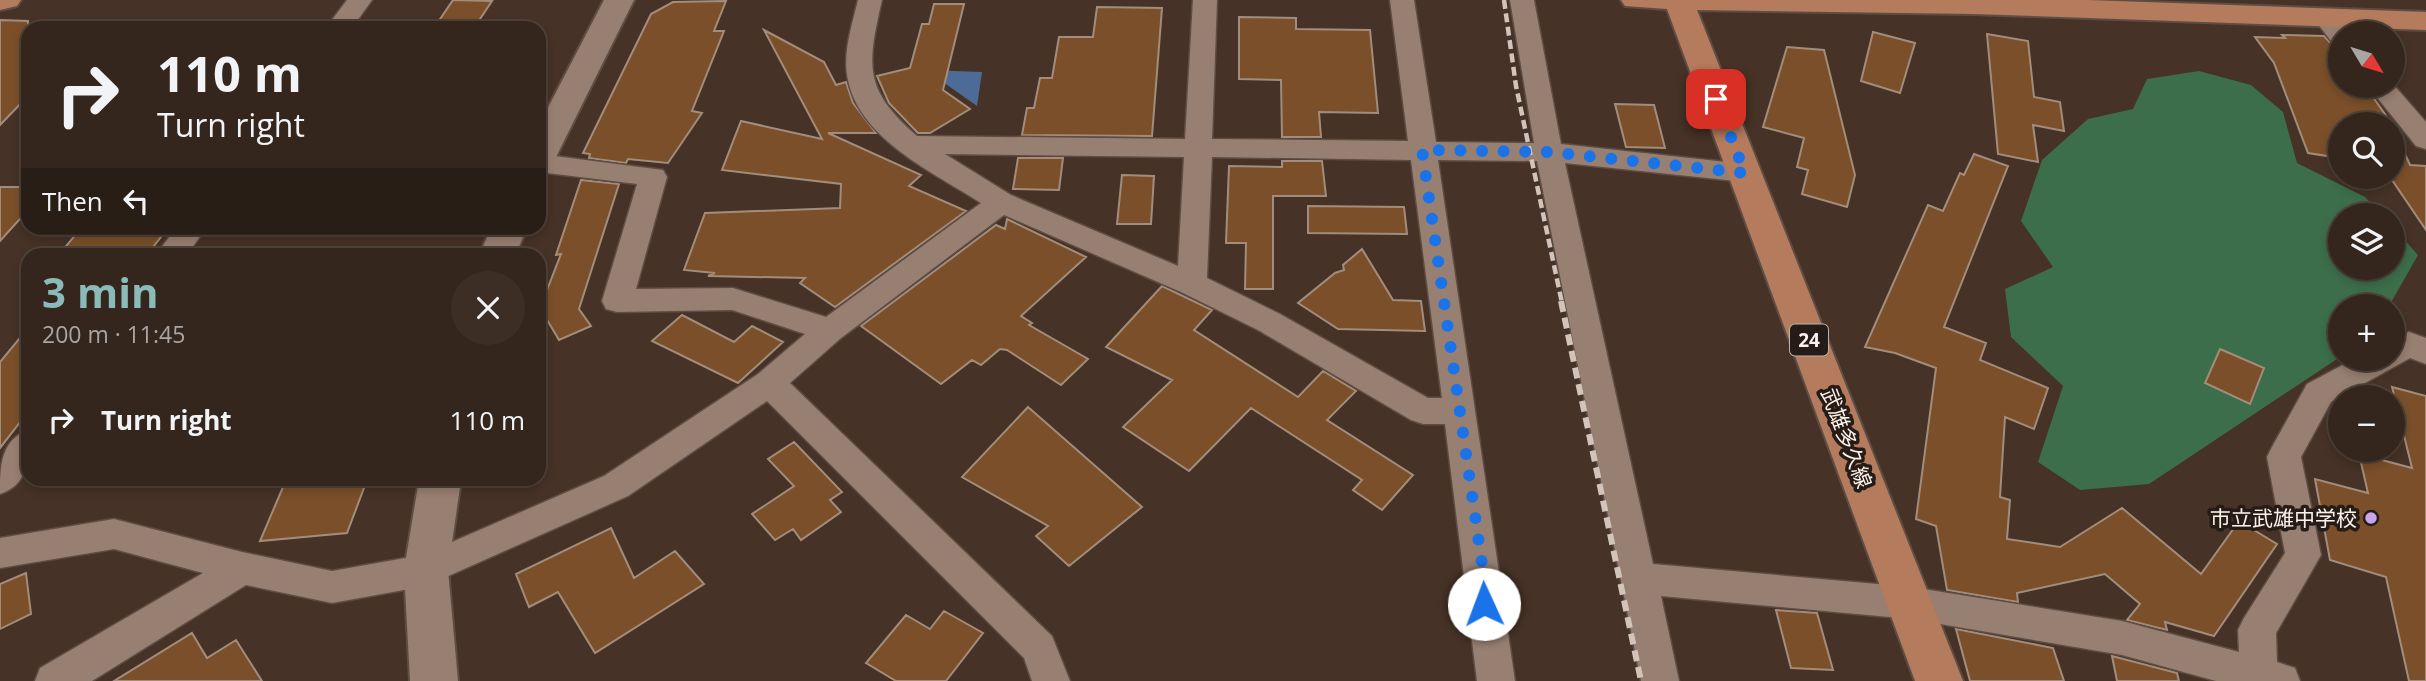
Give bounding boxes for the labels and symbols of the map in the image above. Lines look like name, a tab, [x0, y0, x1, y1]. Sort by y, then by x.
north arrow	[2328, 21, 2404, 98]
pin	[1686, 69, 1746, 129]
road number: 24	[1790, 324, 1828, 356]
street label: 武雄多久線	[1815, 384, 1879, 492]
place label: 市立武雄中学校	[2210, 504, 2357, 532]
marker: 市立武雄中学校	[2363, 510, 2379, 526]
position arrow	[1447, 567, 1521, 641]

